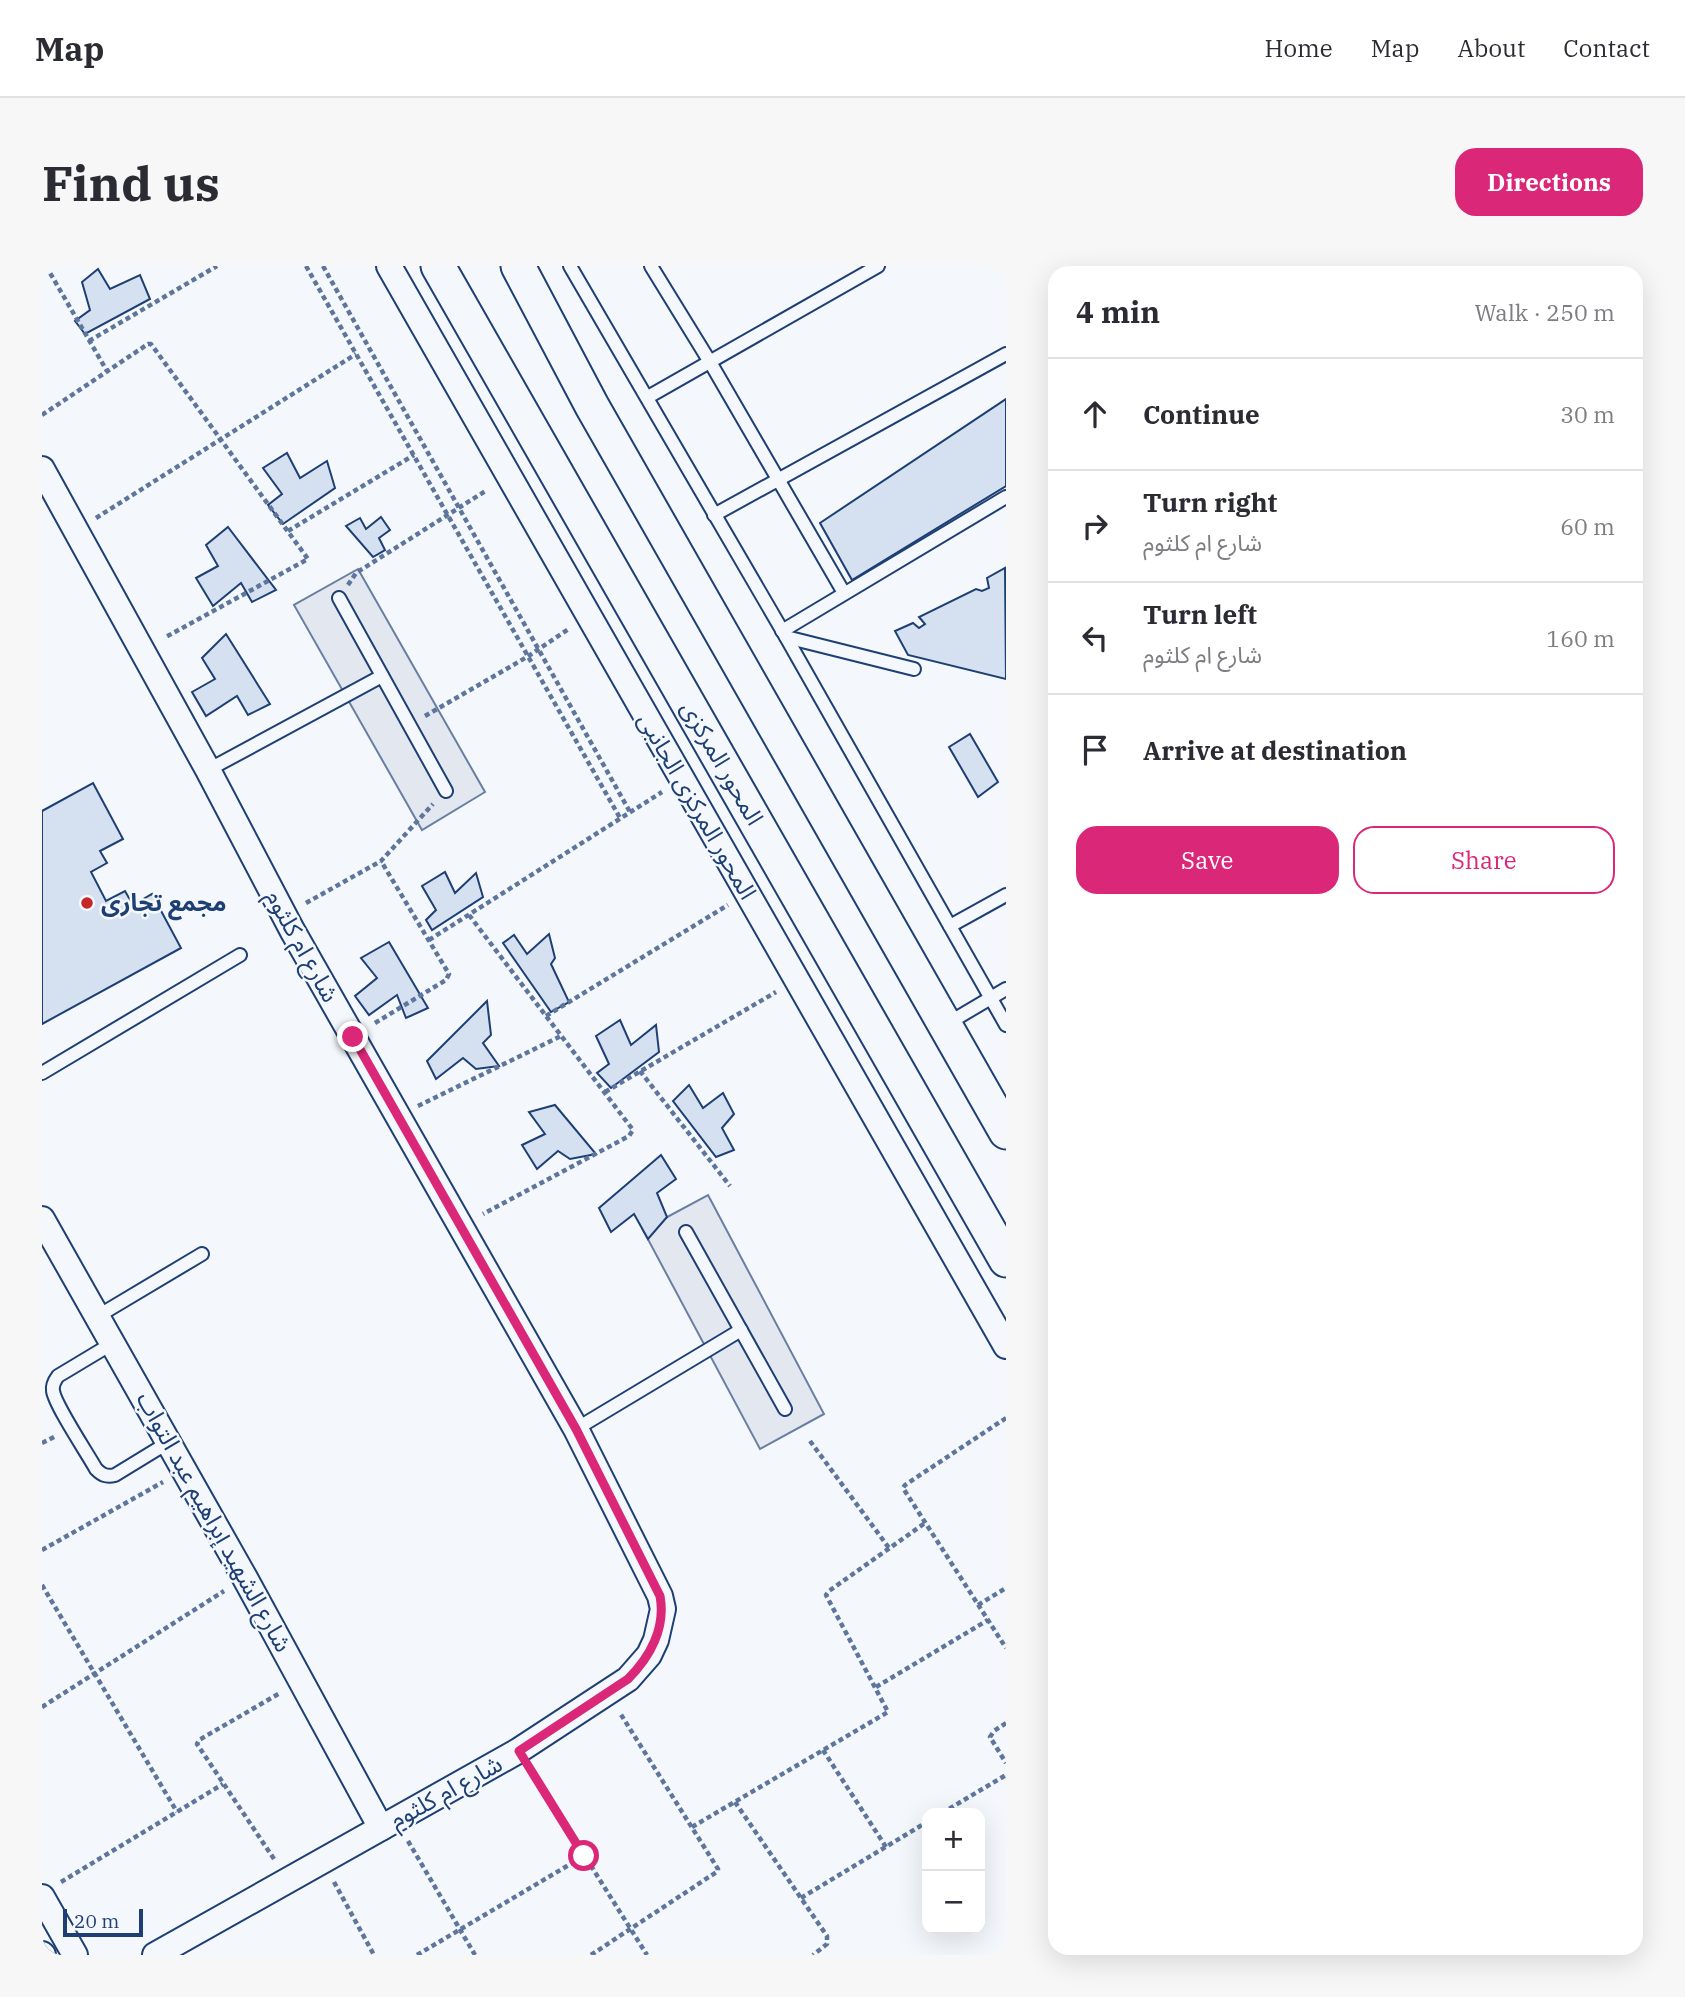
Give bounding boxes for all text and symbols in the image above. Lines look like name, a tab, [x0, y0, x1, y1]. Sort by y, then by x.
text: Map	[35, 27, 104, 70]
text: Home	[1265, 32, 1333, 64]
text: Map	[1371, 32, 1419, 64]
text: About	[1457, 32, 1525, 64]
text: Contact	[1563, 32, 1650, 64]
button: Directions	[1455, 148, 1643, 216]
text: Find us	[42, 151, 220, 214]
text: 4 min	[1076, 292, 1160, 331]
text: Walk · 250 m	[1474, 297, 1615, 327]
icon: ahead	[1076, 395, 1114, 433]
text: Continue	[1143, 397, 1260, 431]
text: 30 m	[1560, 399, 1615, 429]
text: Turn right	[1143, 485, 1277, 519]
icon: right	[1076, 507, 1114, 545]
text: 60 m	[1560, 511, 1615, 541]
text: شارع ام كلثوم	[1143, 527, 1262, 557]
text: Turn left	[1143, 597, 1257, 631]
icon: left	[1076, 619, 1114, 657]
text: 160 m	[1546, 623, 1615, 653]
text: شارع ام كلثوم	[1143, 639, 1262, 669]
street label: المحور المركزى	[674, 694, 771, 831]
street label: المحور المركزى الجانبى	[631, 706, 764, 905]
icon: arrive	[1076, 731, 1114, 769]
text: Arrive at destination	[1143, 733, 1407, 767]
button: Save	[1076, 826, 1339, 894]
button: Share	[1353, 826, 1615, 894]
street label: شارع ام كلثوم	[256, 883, 347, 1009]
place label: مجمع تجارى	[101, 886, 226, 921]
marker: مجمع تجارى	[79, 895, 95, 911]
route end	[337, 1021, 368, 1052]
street label: شارع الشهيد إبراهيم عبد التواب	[128, 1386, 300, 1658]
street label: شارع ام كلثوم	[383, 1747, 509, 1838]
map controls	[922, 1808, 985, 1934]
button: +	[922, 1808, 985, 1871]
route start	[568, 1840, 599, 1871]
button: −	[922, 1871, 985, 1934]
scale bar	[63, 1906, 144, 1938]
text: 20 m	[74, 1909, 119, 1933]

